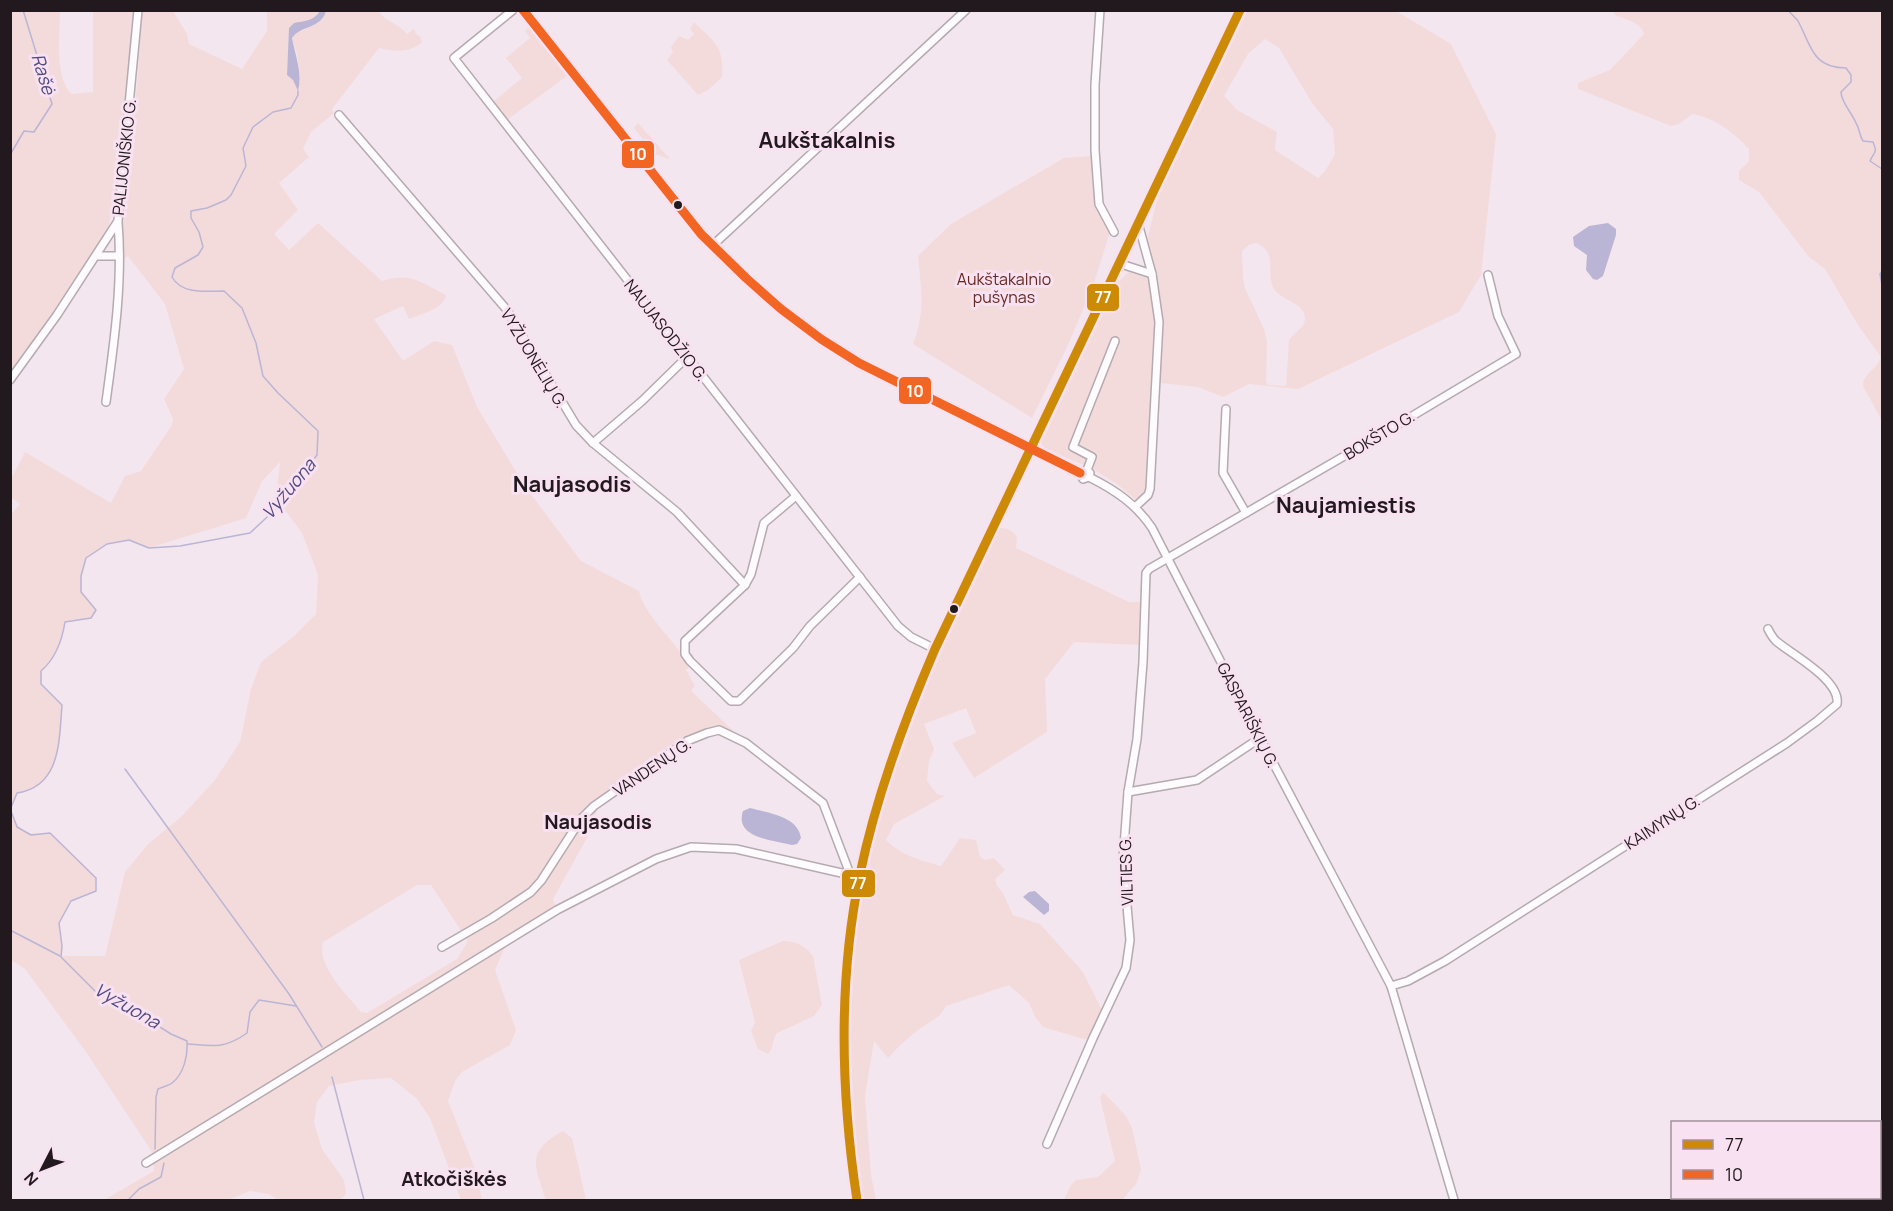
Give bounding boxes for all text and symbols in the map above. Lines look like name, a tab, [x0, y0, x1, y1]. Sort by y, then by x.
water label: Rašė	[26, 50, 62, 98]
street label: PALIJONIŠKIO G.	[107, 98, 141, 216]
district label: Aukštakalnis	[759, 125, 895, 155]
line badge: 10	[621, 140, 655, 169]
text: 10	[629, 143, 647, 165]
unlabelled marker	[672, 199, 684, 211]
park label: Aukštakalnio pušynas	[957, 268, 1051, 308]
street label: NAUJASODŽIO G.	[619, 274, 713, 386]
line badge: 77	[1086, 283, 1120, 312]
text: 77	[1094, 286, 1112, 308]
street label: VYŽUONĖLIŲ G.	[496, 304, 572, 412]
line badge: 10	[898, 376, 932, 405]
text: 10	[906, 380, 924, 402]
street label: BOKŠTO G.	[1339, 405, 1419, 465]
water label: Vyžuona	[256, 452, 321, 524]
district label: Naujasodis	[513, 469, 631, 499]
district label: Naujamiestis	[1276, 490, 1416, 520]
unlabelled marker	[948, 603, 960, 615]
street label: GASPARIŠKIŲ G.	[1212, 659, 1284, 771]
street label: VANDENŲ G.	[609, 733, 695, 801]
street label: KAIMYNŲ G.	[1620, 789, 1704, 855]
district label: Naujasodis	[544, 808, 652, 835]
street label: VILTIES G.	[1114, 836, 1138, 906]
line badge: 77	[841, 869, 876, 898]
text: 77	[849, 872, 867, 894]
water label: Vyžuona	[90, 977, 166, 1034]
legend	[1671, 1121, 1881, 1199]
text: 77	[1725, 1132, 1744, 1156]
north arrow	[12, 1139, 72, 1199]
text: 10	[1725, 1162, 1743, 1186]
district label: Atkočiškės	[401, 1165, 507, 1192]
text: N	[19, 1167, 43, 1191]

